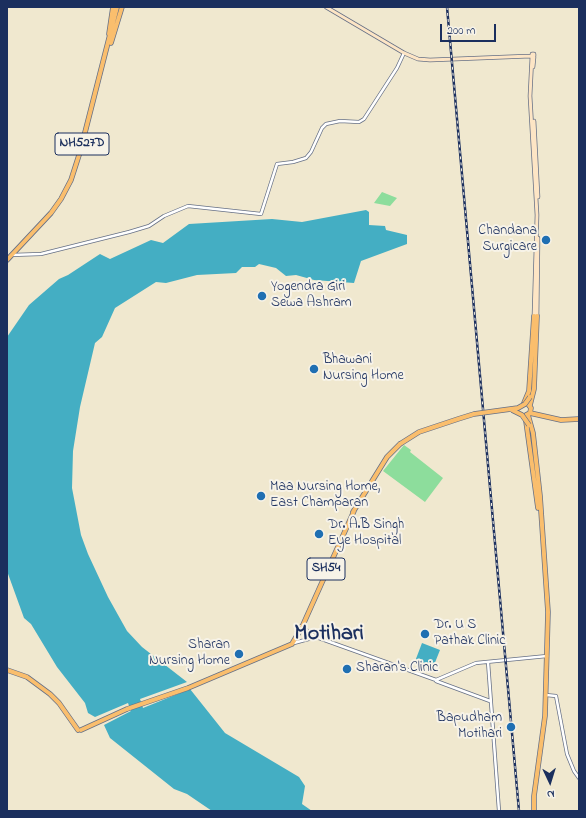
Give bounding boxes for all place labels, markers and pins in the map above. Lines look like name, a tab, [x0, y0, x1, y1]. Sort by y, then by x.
place label: Chandana Surgicare	[478, 224, 537, 256]
marker: Chandana Surgicare	[540, 234, 552, 246]
place label: Yogendra Giri Sewa Ashram	[271, 280, 352, 312]
marker: Yogendra Giri Sewa Ashram	[256, 290, 268, 302]
place label: Bhawani Nursing Home	[323, 353, 404, 386]
marker: Bhawani Nursing Home	[308, 363, 320, 375]
place label: Maa Nursing Home, East Champaran	[270, 480, 380, 512]
marker: Maa Nursing Home, East Champaran	[255, 490, 267, 502]
place label: Dr. A.B Singh Eye Hospital	[328, 518, 404, 550]
marker: Dr. A.B Singh Eye Hospital	[313, 528, 325, 540]
place label: Dr. U S Pathak Clinic	[434, 618, 506, 650]
marker: Dr. U S Pathak Clinic	[419, 628, 431, 640]
place label: Sharan Nursing Home	[149, 638, 230, 670]
marker: Sharan Nursing Home	[233, 648, 245, 660]
place label: Sharan's Clinic	[356, 661, 438, 677]
marker: Sharan's Clinic	[341, 663, 353, 675]
place label: Bapudham Motihari	[436, 711, 502, 744]
marker: Bapudham Motihari	[505, 721, 517, 733]

